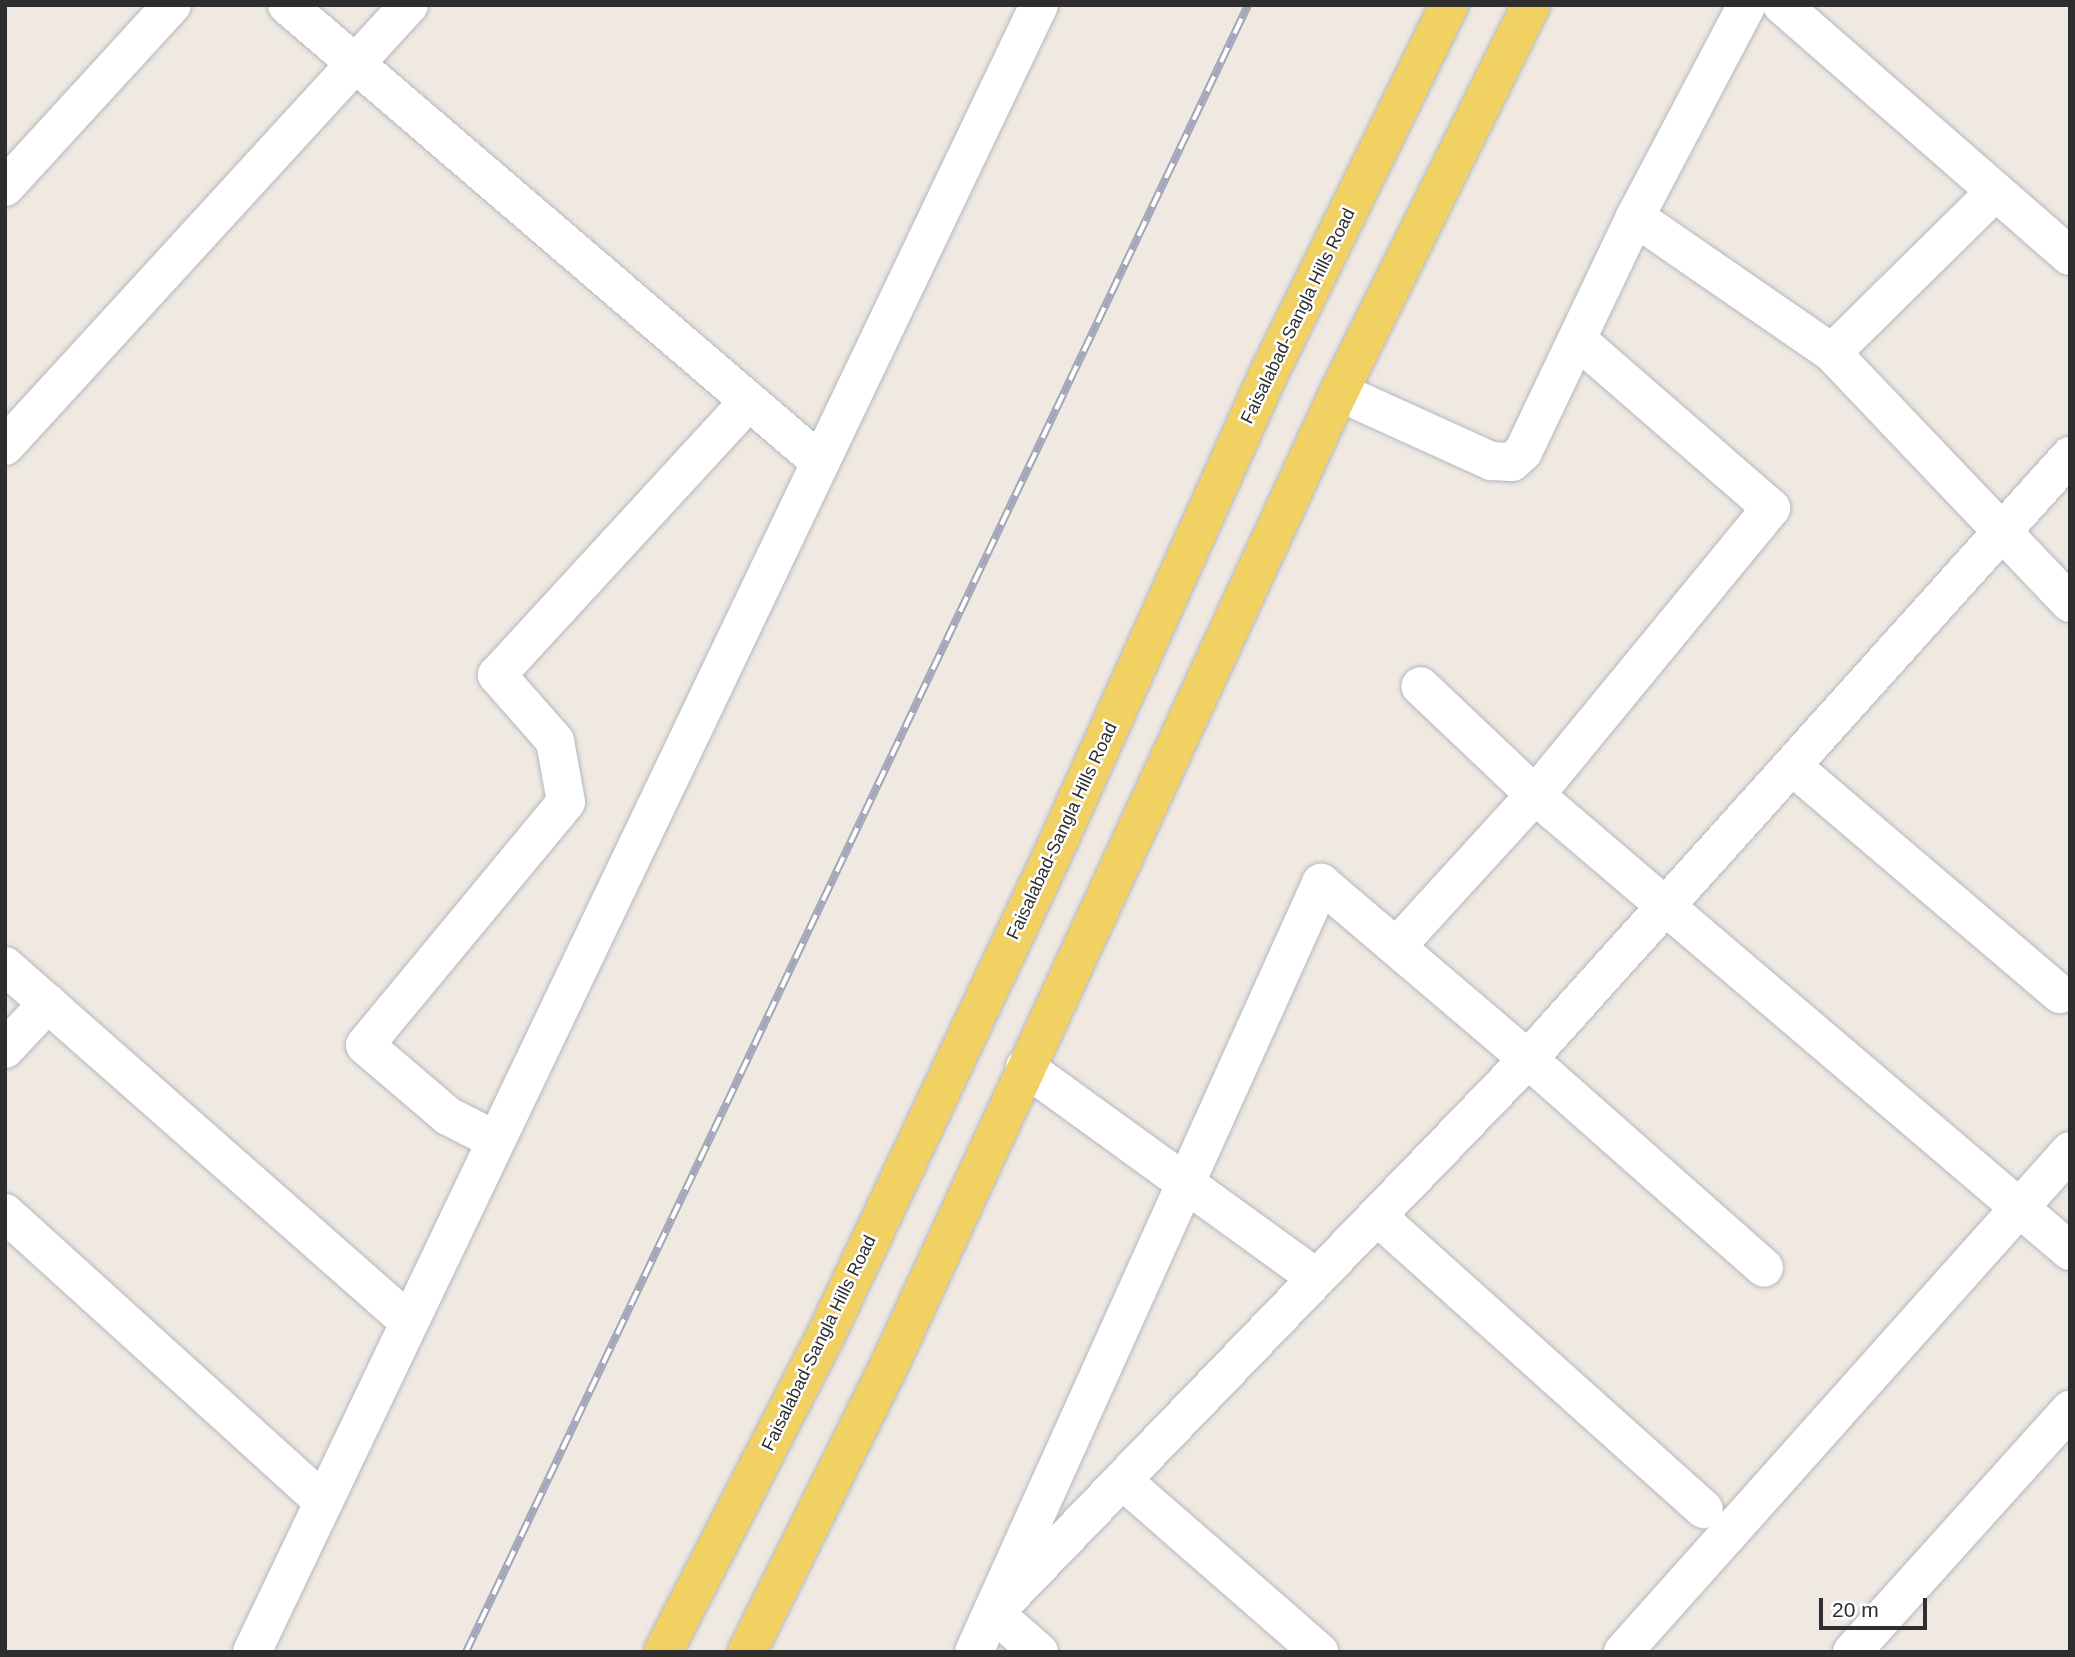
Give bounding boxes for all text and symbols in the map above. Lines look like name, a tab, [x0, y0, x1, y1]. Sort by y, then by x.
street label: Faisalabad-Sangla Hills Road	[1236, 205, 1360, 427]
street label: Faisalabad-Sangla Hills Road	[1002, 719, 1122, 943]
street label: Faisalabad-Sangla Hills Road	[757, 1232, 881, 1454]
scale bar	[1823, 1584, 1932, 1628]
text: 20 m	[1832, 1598, 1879, 1621]

